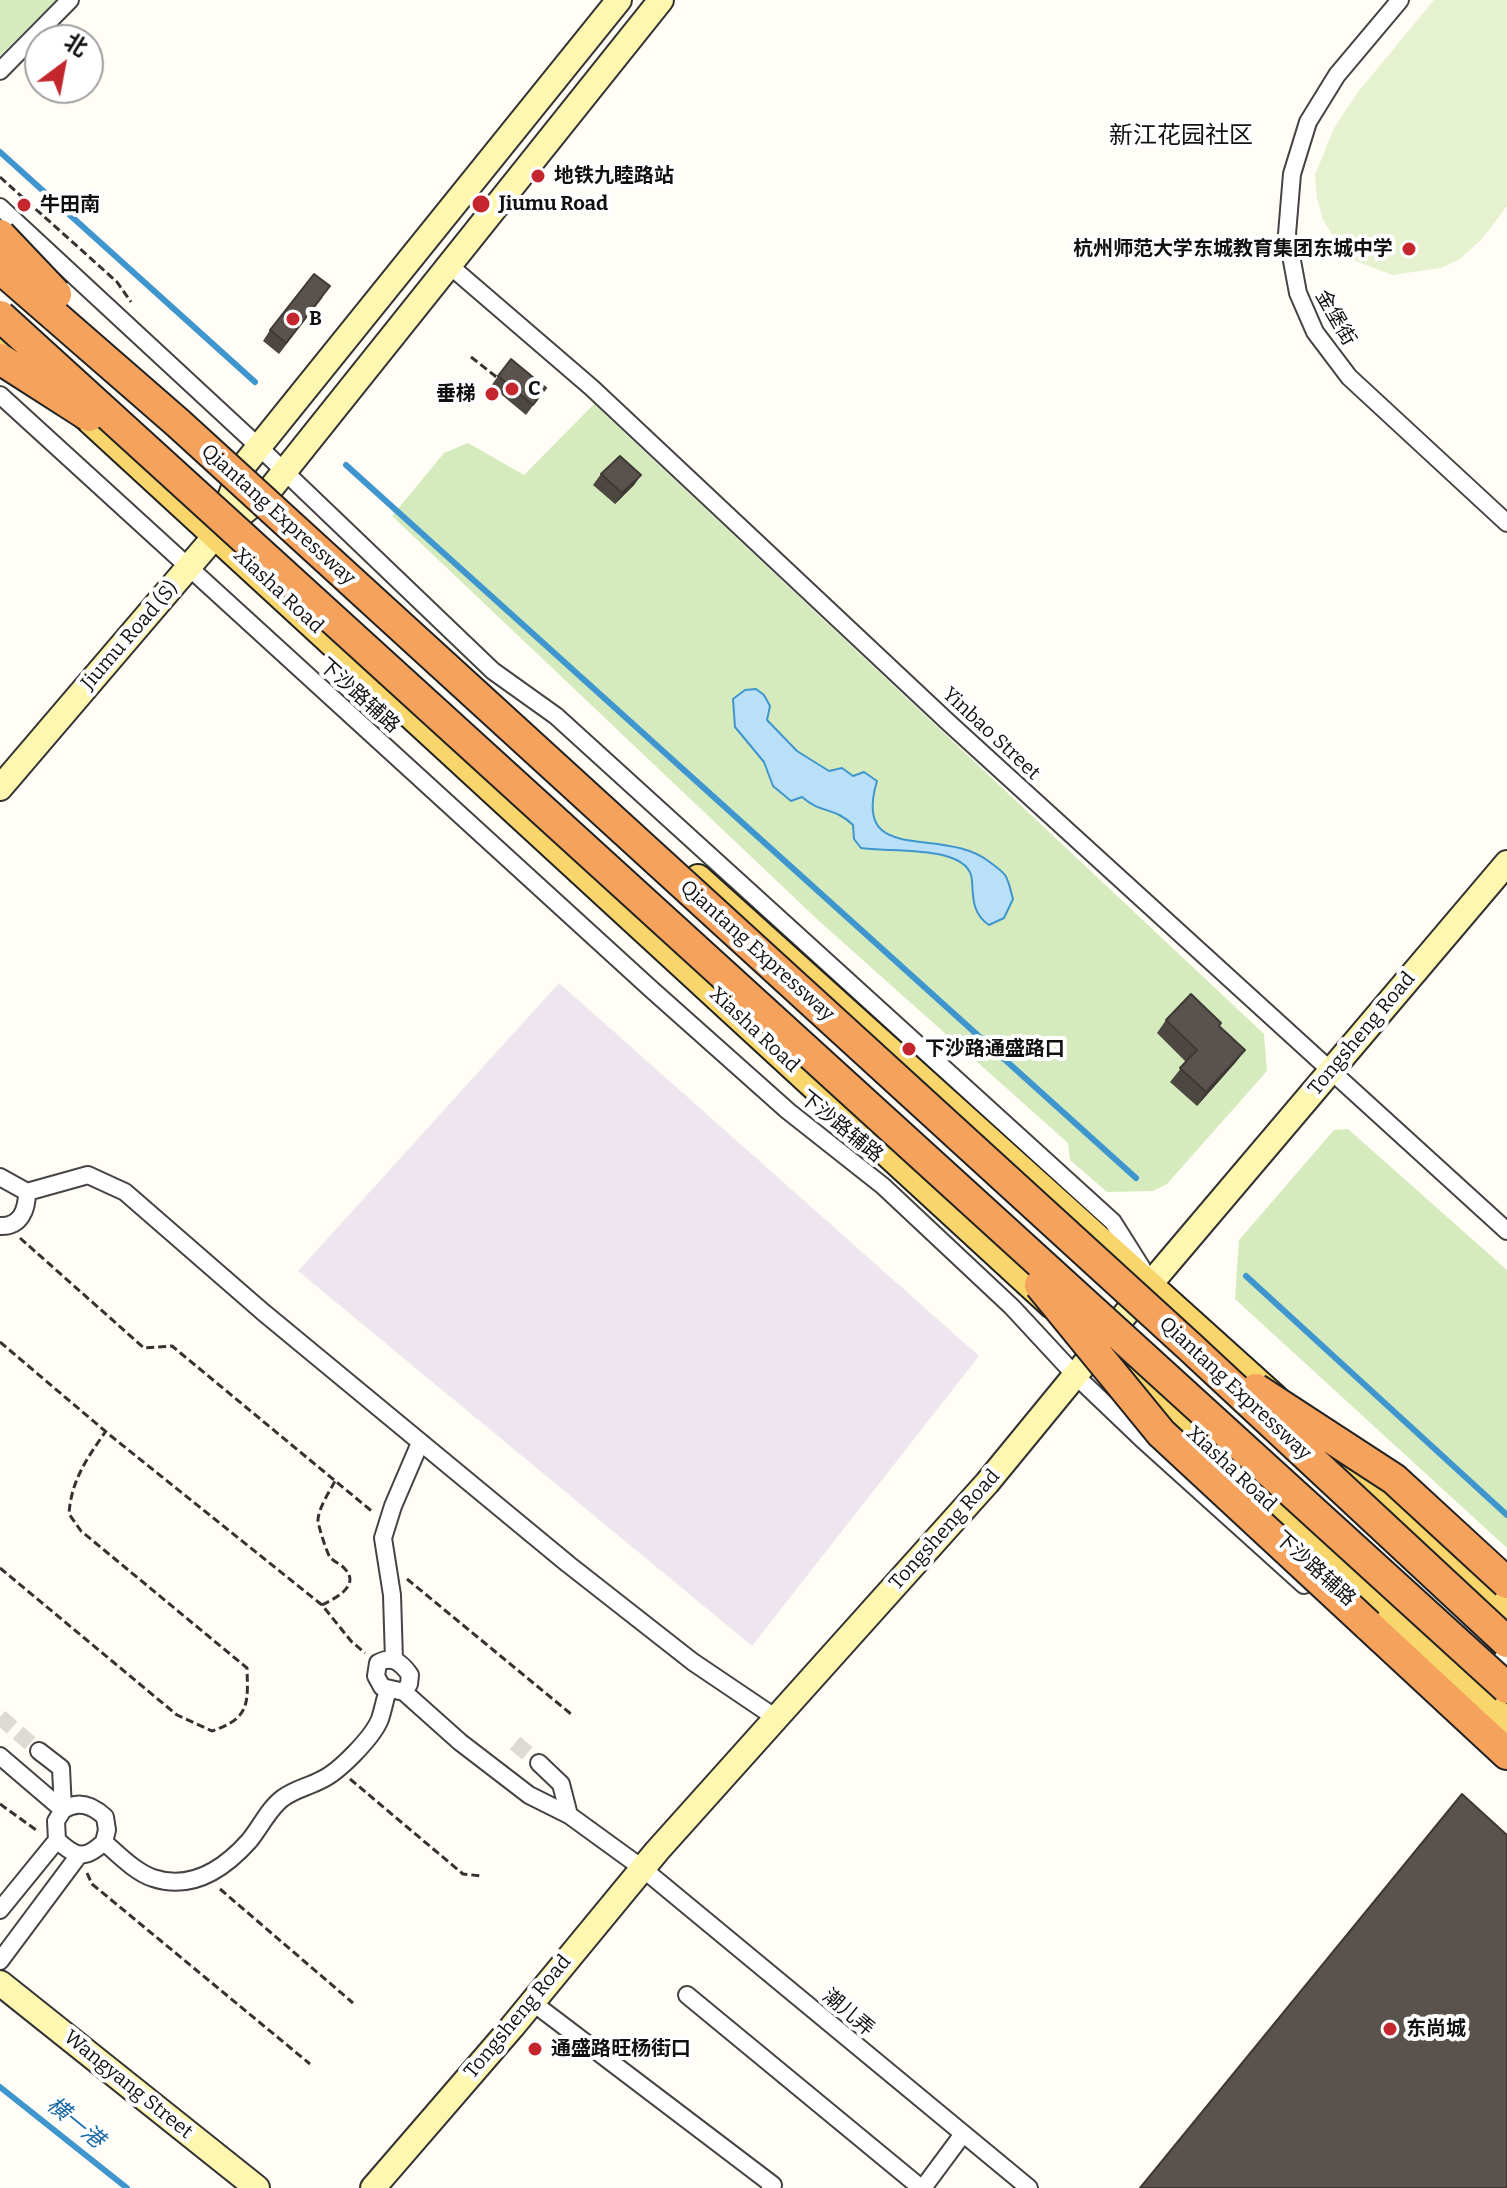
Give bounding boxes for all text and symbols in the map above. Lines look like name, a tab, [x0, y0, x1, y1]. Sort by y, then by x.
north arrow	[24, 24, 104, 104]
text: 北	[59, 28, 92, 62]
district label: 新江花园社区	[1109, 122, 1253, 150]
place label: 地铁九睦路站	[554, 164, 674, 188]
marker: 地铁九睦路站	[529, 167, 547, 185]
place label: Jiumu Road	[499, 192, 608, 216]
place label: 牛田南	[40, 193, 100, 217]
marker: Jiumu Road	[470, 193, 492, 215]
marker: 牛田南	[15, 196, 33, 214]
place label: 杭州师范大学东城教育集团东城中学	[1073, 237, 1393, 261]
marker: 杭州师范大学东城教育集团东城中学	[1400, 240, 1418, 258]
street label: 金堡街	[1310, 286, 1360, 350]
place label: B	[309, 307, 322, 331]
marker: B	[284, 310, 302, 328]
place label: C	[528, 377, 541, 401]
marker: C	[503, 380, 521, 398]
place label: 垂梯	[436, 382, 476, 406]
marker: 垂梯	[483, 385, 501, 403]
street label: Qiantang Expressway	[196, 439, 360, 591]
street label: Xiasha Road	[228, 543, 328, 639]
street label: Jiumu Road (S)	[76, 577, 184, 695]
street label: 下沙路辅路	[314, 654, 404, 738]
street label: Yinbao Street	[937, 683, 1045, 785]
street label: Qiantang Expressway	[675, 875, 839, 1027]
street label: Tongsheng Road	[1303, 967, 1421, 1101]
street label: Xiasha Road	[704, 982, 804, 1078]
place label: 下沙路通盛路口	[925, 1037, 1065, 1061]
marker: 下沙路通盛路口	[900, 1040, 918, 1058]
street label: 下沙路辅路	[795, 1086, 887, 1168]
street label: Qiantang Expressway	[1154, 1312, 1316, 1466]
street label: Xiasha Road	[1181, 1421, 1281, 1517]
street label: Tongsheng Road	[885, 1465, 1005, 1595]
street label: 下沙路辅路	[1270, 1527, 1360, 1611]
street label: Tongsheng Road	[459, 1950, 577, 2084]
street label: 潮儿弄	[817, 1985, 879, 2041]
place label: 东尚城	[1406, 2017, 1466, 2041]
marker: 东尚城	[1381, 2020, 1399, 2038]
street label: Wangyang Street	[59, 2026, 197, 2144]
place label: 通盛路旺杨街口	[551, 2037, 691, 2061]
marker: 通盛路旺杨街口	[526, 2040, 544, 2058]
water label: 横一港	[41, 2092, 109, 2154]

